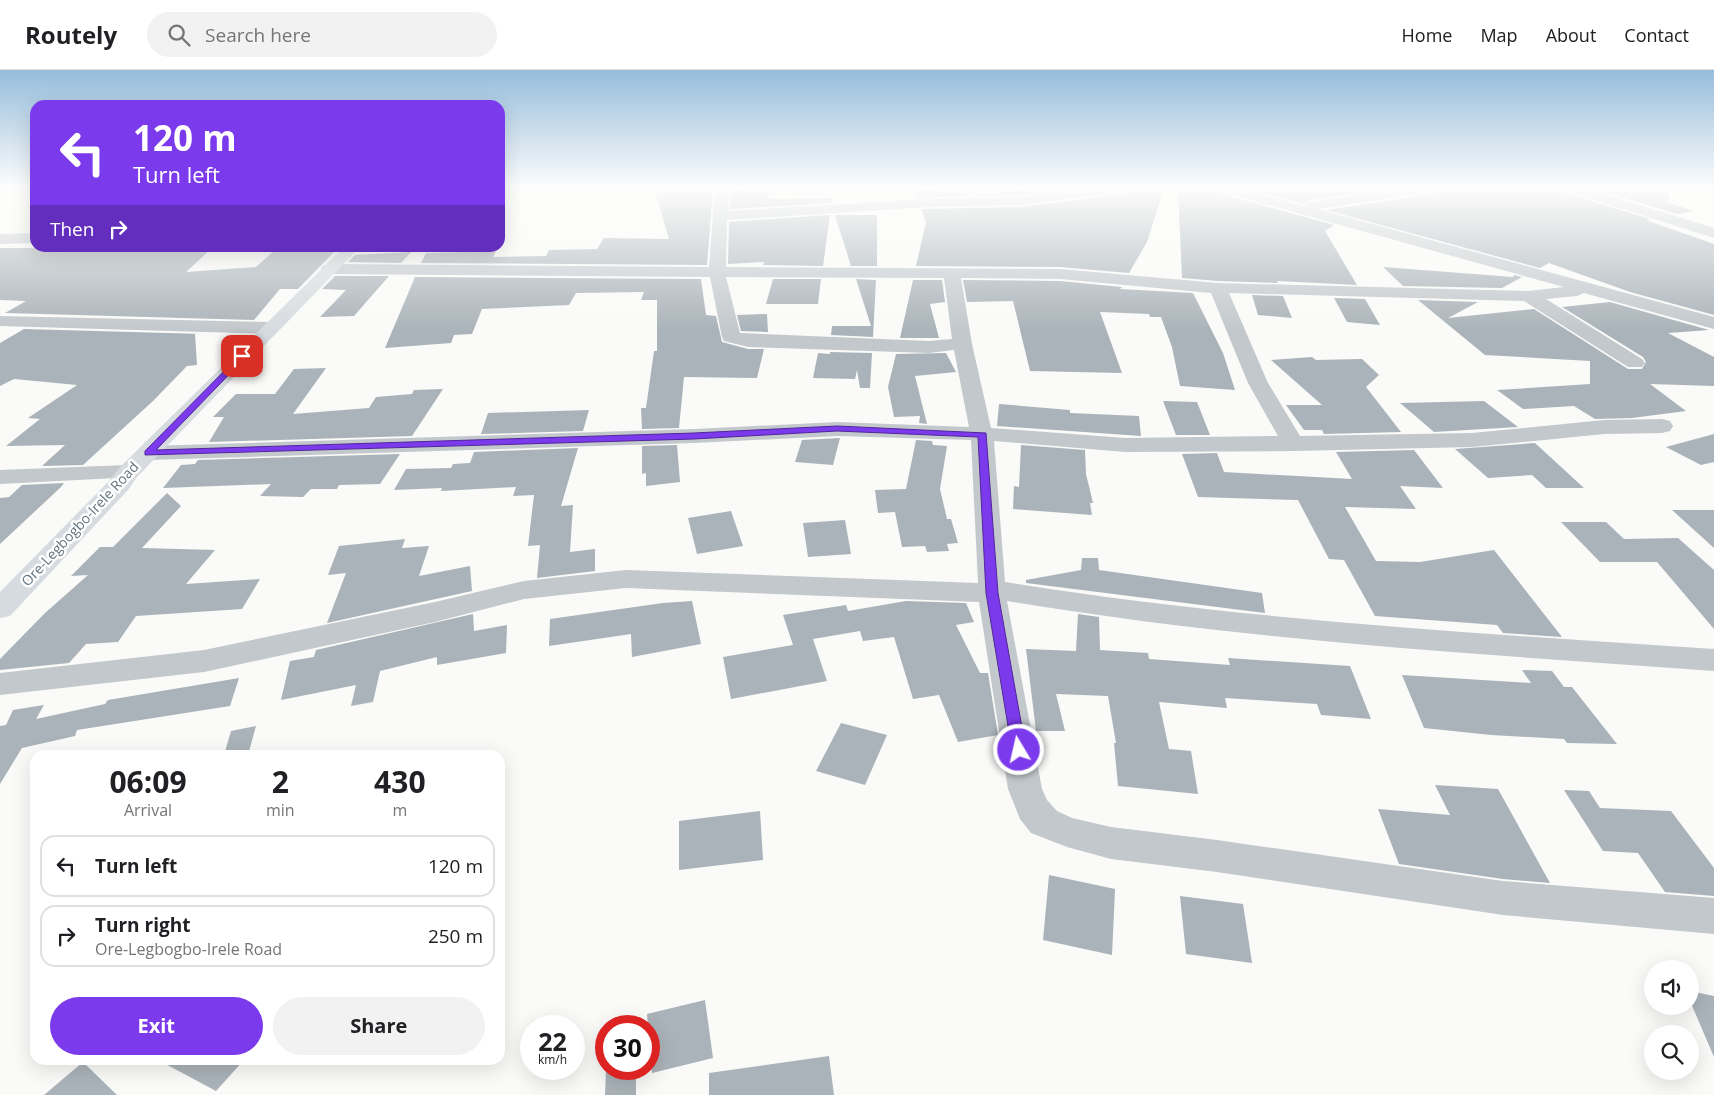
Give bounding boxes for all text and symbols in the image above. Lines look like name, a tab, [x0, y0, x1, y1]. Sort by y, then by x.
search box	[147, 12, 497, 57]
text: Routely	[25, 18, 117, 51]
icon: search	[165, 21, 193, 49]
text: Search here	[205, 22, 311, 48]
text: Home	[1402, 23, 1452, 47]
text: Map	[1480, 23, 1518, 47]
text: About	[1546, 23, 1596, 47]
text: Contact	[1624, 23, 1689, 47]
text: 120 m	[133, 114, 237, 161]
icon: left	[50, 120, 115, 185]
text: Turn left	[133, 159, 220, 189]
icon: right	[104, 215, 132, 243]
text: Then	[50, 216, 94, 242]
pin	[221, 335, 263, 377]
icon: arrive	[228, 342, 256, 370]
street label: Ore-Legbogbo-Irele Road	[17, 457, 142, 590]
position arrow	[992, 723, 1044, 775]
text: 06:09	[109, 761, 187, 802]
text: 2	[272, 761, 289, 802]
text: 430	[374, 761, 426, 802]
text: Arrival	[124, 799, 172, 821]
text: min	[266, 799, 295, 821]
text: m	[392, 799, 407, 821]
icon: left	[52, 852, 80, 880]
text: Turn left	[95, 853, 177, 879]
text: 120 m	[428, 853, 483, 879]
text: Turn right	[95, 912, 190, 938]
icon: right	[52, 922, 80, 950]
text: 250 m	[428, 923, 483, 949]
text: Ore-Legbogbo-Irele Road	[95, 938, 282, 960]
map controls	[1644, 960, 1699, 1080]
button: sound	[1644, 960, 1699, 1015]
button: Exit	[50, 997, 263, 1055]
button: Share	[273, 997, 485, 1055]
speed limit sign: 30	[595, 1015, 660, 1080]
text: 22	[538, 1024, 567, 1058]
button: search	[1644, 1025, 1699, 1080]
text: km/h	[538, 1051, 567, 1068]

